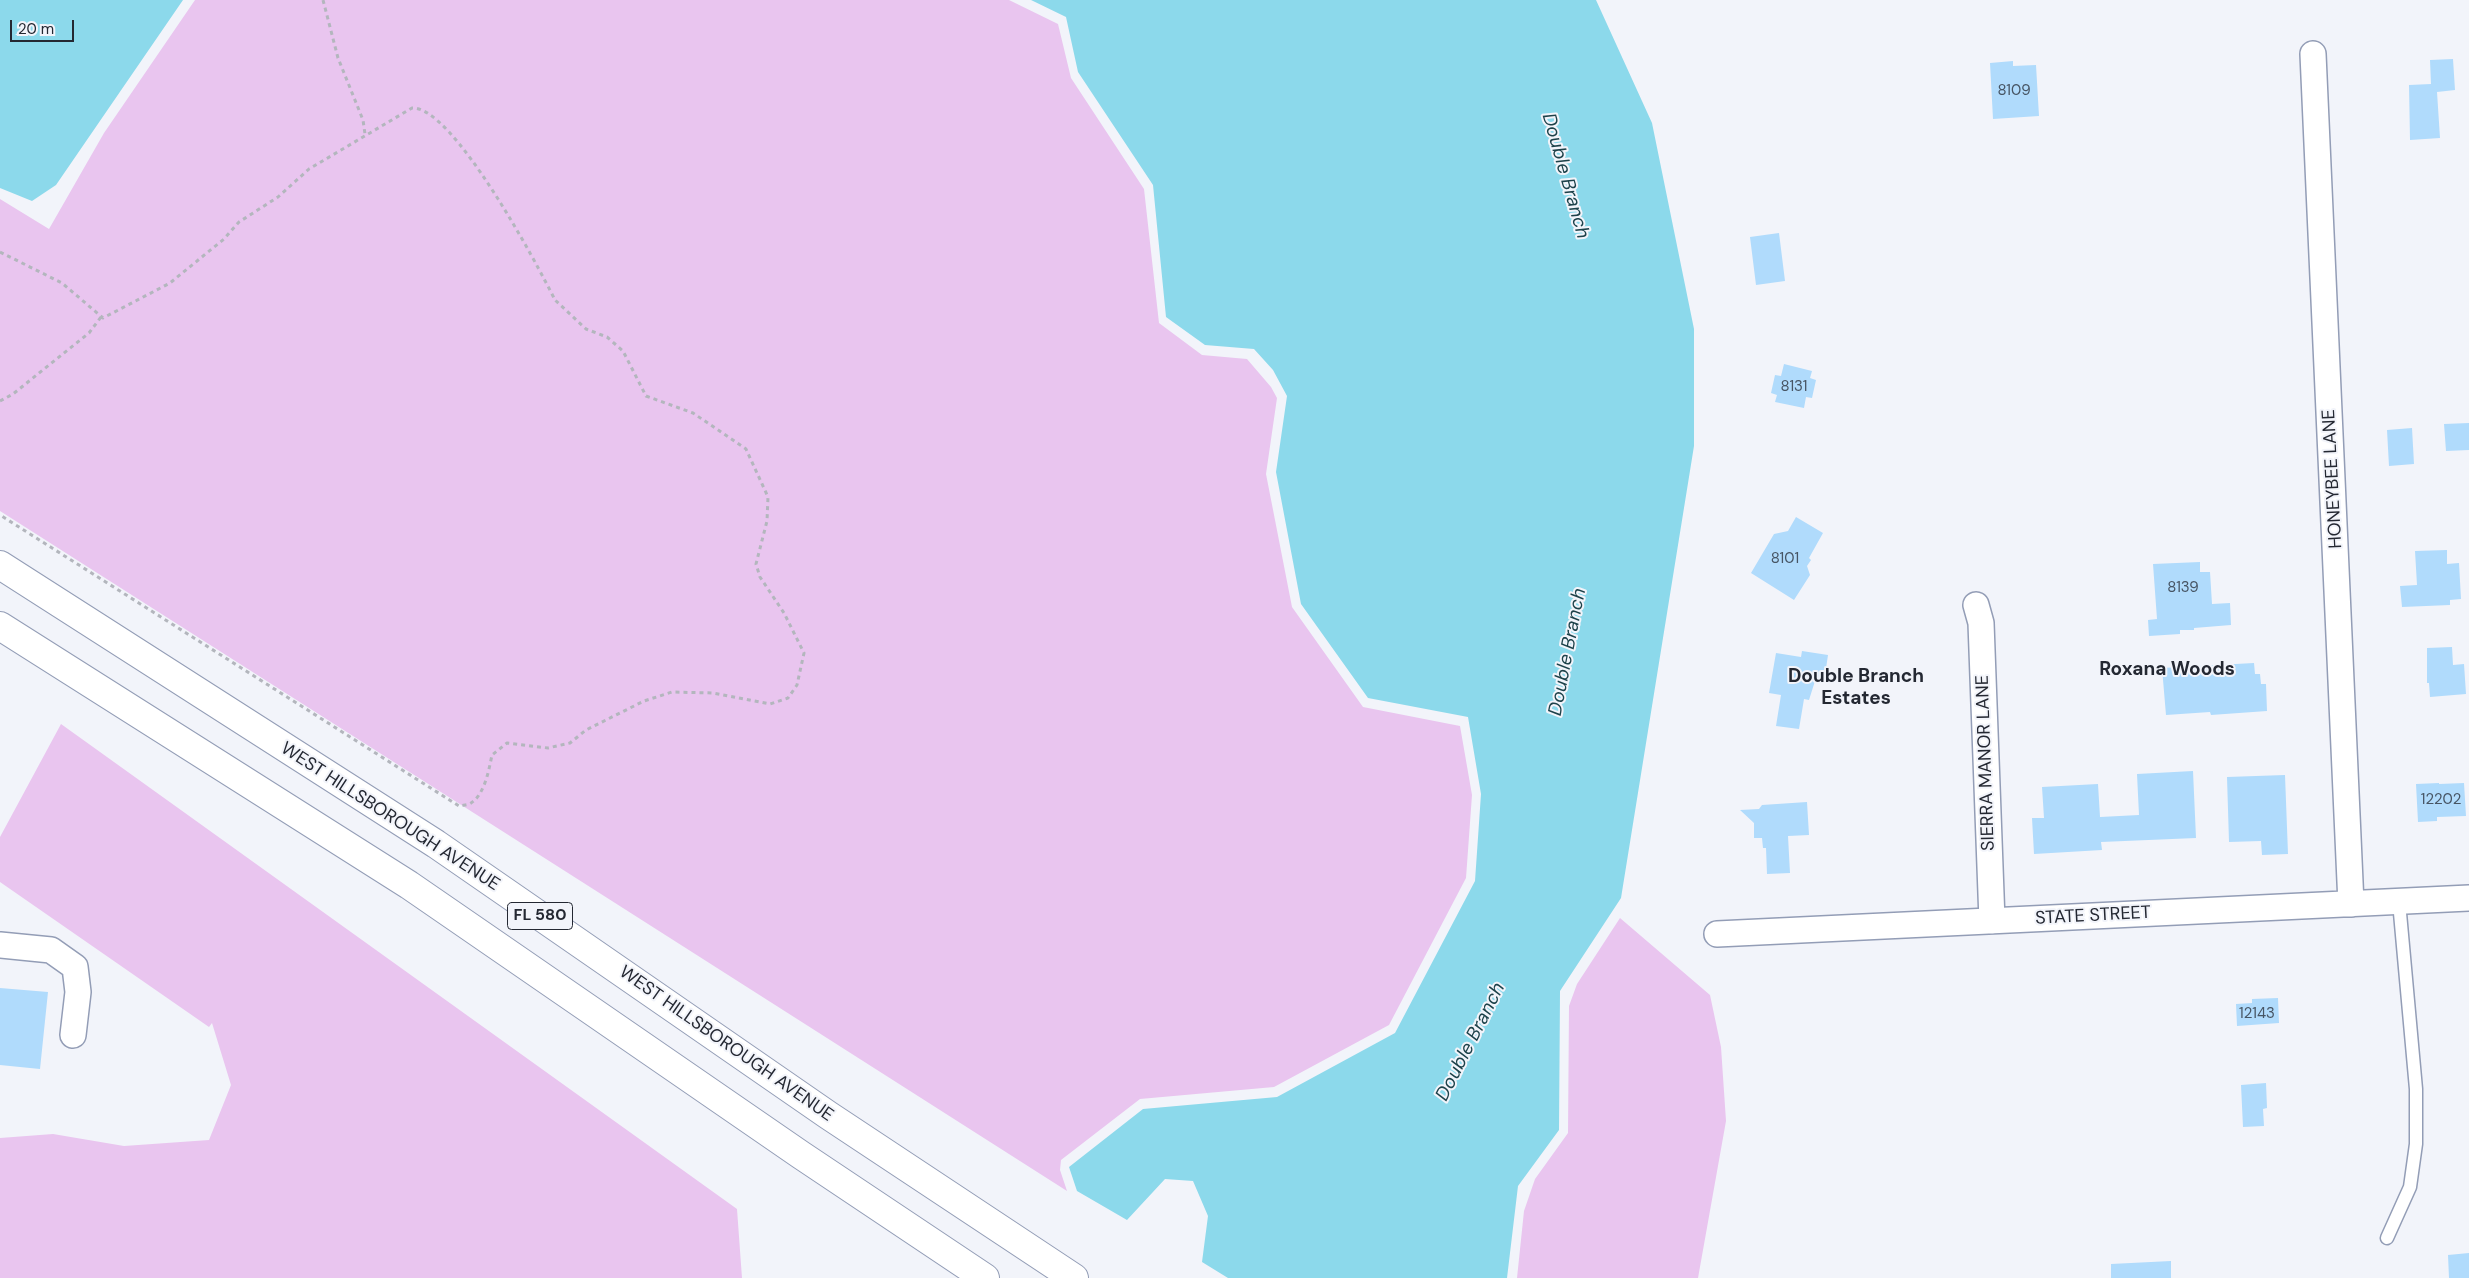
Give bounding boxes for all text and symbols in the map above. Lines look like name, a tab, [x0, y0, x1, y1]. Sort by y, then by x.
scale bar	[12, 10, 76, 42]
text: 20 m	[18, 19, 54, 39]
house number: 8109	[1997, 82, 2031, 100]
water label: Double Branch	[1536, 111, 1594, 241]
house number: 8131	[1781, 378, 1807, 396]
street label: HONEYBEE LANE	[2319, 409, 2347, 549]
house number: 8101	[1771, 550, 1799, 568]
house number: 8139	[2167, 579, 2199, 597]
water label: Double Branch	[1544, 586, 1592, 718]
district label: Roxana Woods	[2099, 659, 2235, 681]
district label: Double Branch Estates	[1788, 666, 1924, 710]
street label: SIERRA MANOR LANE	[1972, 675, 2000, 851]
street label: WEST HILLSBOROUGH AVENUE	[276, 738, 504, 896]
house number: 12202	[2421, 791, 2461, 809]
road number: FL 580	[508, 902, 572, 929]
street label: STATE STREET	[2035, 902, 2151, 930]
street label: WEST HILLSBOROUGH AVENUE	[615, 962, 837, 1126]
water label: Double Branch	[1431, 979, 1511, 1105]
house number: 12143	[2239, 1005, 2275, 1023]

